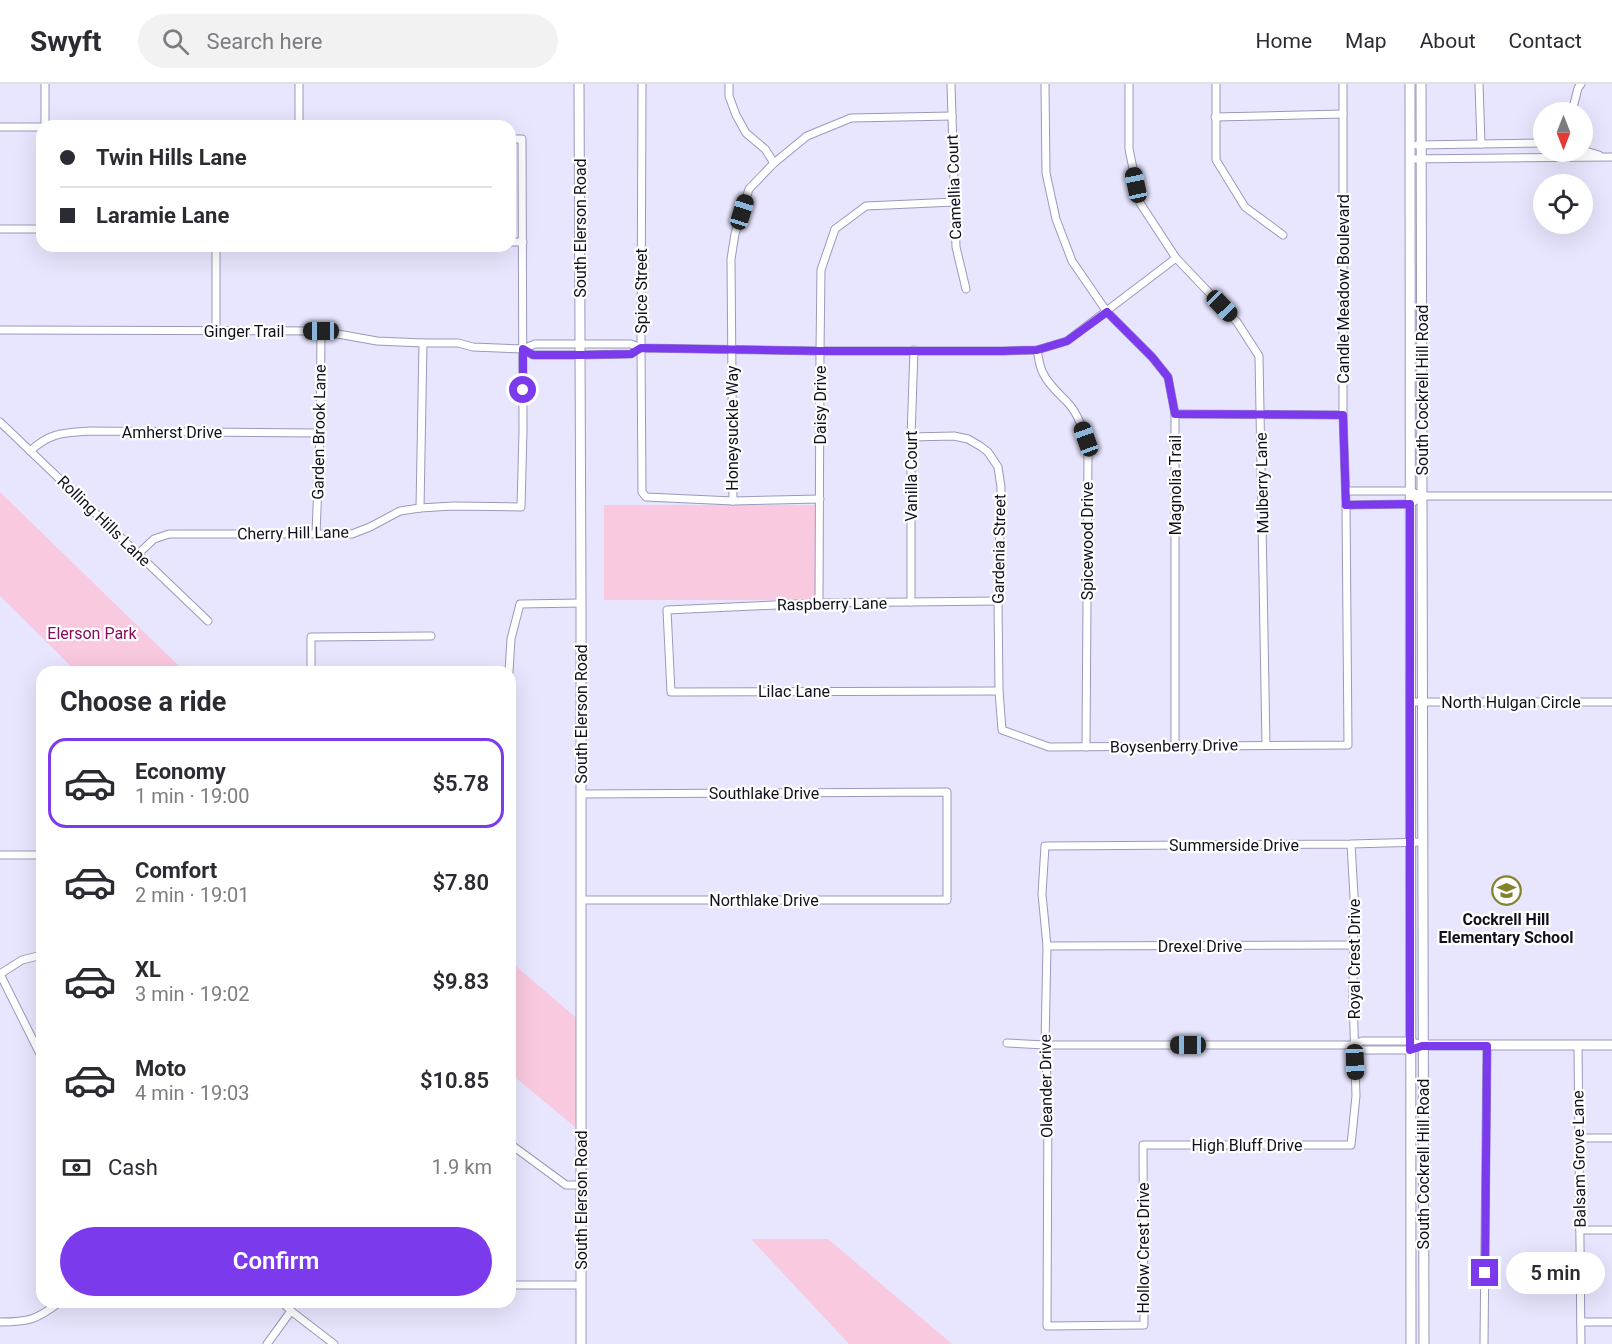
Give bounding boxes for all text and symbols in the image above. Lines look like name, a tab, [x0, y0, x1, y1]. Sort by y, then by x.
search box	[138, 14, 558, 68]
text: Swyft	[30, 25, 102, 58]
icon: search	[159, 25, 192, 58]
text: Search here	[207, 29, 322, 54]
text: Home	[1256, 29, 1312, 53]
text: Map	[1345, 29, 1387, 53]
text: About	[1420, 29, 1476, 53]
text: Contact	[1509, 29, 1582, 53]
north arrow	[1533, 102, 1593, 162]
map controls	[1533, 102, 1593, 234]
street label: Camellia Court	[943, 134, 965, 240]
text: Twin Hills Lane	[96, 145, 247, 170]
street label: South Elerson Road	[571, 158, 590, 298]
car	[1123, 166, 1149, 204]
button: locate	[1533, 174, 1593, 234]
car	[728, 192, 756, 232]
street label: Candle Meadow Boulevard	[1334, 194, 1353, 384]
text: Laramie Lane	[96, 203, 229, 228]
street label: Spice Street	[632, 248, 651, 334]
car	[1203, 287, 1241, 325]
street label: South Cockrell Hill Road	[1413, 305, 1432, 475]
street label: Ginger Trail	[204, 322, 284, 341]
car	[303, 322, 339, 340]
street label: Garden Brook Lane	[308, 364, 330, 500]
street label: Honeysuckle Way	[723, 365, 742, 491]
street label: Daisy Drive	[811, 366, 830, 444]
route start	[509, 376, 536, 403]
car	[1071, 419, 1101, 459]
street label: Amherst Drive	[122, 423, 222, 442]
street label: Vanilla Court	[902, 430, 921, 522]
street label: Mulberry Lane	[1252, 432, 1272, 534]
street label: Magnolia Trail	[1166, 435, 1185, 535]
street label: Rolling Hills Lane	[53, 472, 155, 570]
street label: Spicewood Drive	[1078, 482, 1097, 600]
street label: Gardenia Street	[989, 494, 1009, 604]
street label: Cherry Hill Lane	[237, 523, 349, 543]
street label: Raspberry Lane	[777, 594, 887, 614]
park label: Elerson Park	[47, 624, 138, 643]
street label: South Elerson Road	[572, 644, 591, 784]
street label: Lilac Lane	[758, 682, 830, 701]
text: Choose a ride	[60, 686, 226, 718]
street label: North Hulgan Circle	[1441, 693, 1581, 712]
street label: Boysenberry Drive	[1110, 735, 1238, 757]
icon: car	[63, 756, 117, 810]
text: Economy	[135, 759, 226, 784]
text: $5.78	[432, 771, 489, 796]
text: 1 min · 19:00	[135, 784, 250, 808]
street label: Southlake Drive	[709, 784, 819, 803]
street label: Summerside Drive	[1169, 836, 1299, 855]
icon: car	[63, 855, 117, 909]
text: Comfort	[135, 858, 217, 883]
text: $7.80	[432, 870, 489, 895]
school or university icon: Cockrell Hill Elementary School	[1490, 875, 1522, 907]
text: 2 min · 19:01	[135, 883, 250, 907]
street label: Northlake Drive	[709, 891, 819, 910]
street label: Royal Crest Drive	[1345, 899, 1364, 1019]
place label: Cockrell Hill Elementary School	[1439, 910, 1573, 947]
street label: Drexel Drive	[1158, 937, 1242, 956]
icon: car	[63, 954, 117, 1008]
text: XL	[135, 957, 161, 982]
text: $9.83	[432, 969, 489, 994]
text: 3 min · 19:02	[135, 982, 250, 1006]
street label: Oleander Drive	[1036, 1034, 1056, 1138]
car	[1170, 1036, 1206, 1054]
car	[1345, 1044, 1365, 1080]
icon: car	[63, 1053, 117, 1107]
text: Moto	[135, 1056, 186, 1081]
text: $10.85	[420, 1068, 489, 1093]
street label: South Cockrell Hill Road	[1414, 1079, 1433, 1249]
text: 4 min · 19:03	[135, 1081, 250, 1105]
street label: Balsam Grove Lane	[1568, 1090, 1590, 1228]
street label: South Elerson Road	[572, 1130, 591, 1270]
street label: High Bluff Drive	[1192, 1136, 1302, 1155]
icon: cash	[60, 1151, 93, 1184]
text: Cash	[108, 1155, 158, 1180]
text: 1.9 km	[432, 1155, 492, 1179]
street label: Hollow Crest Drive	[1134, 1182, 1153, 1314]
button: Confirm	[60, 1227, 492, 1296]
callout: 5 min	[1506, 1252, 1605, 1294]
route end	[1471, 1259, 1498, 1286]
text: 5 min	[1530, 1261, 1581, 1285]

